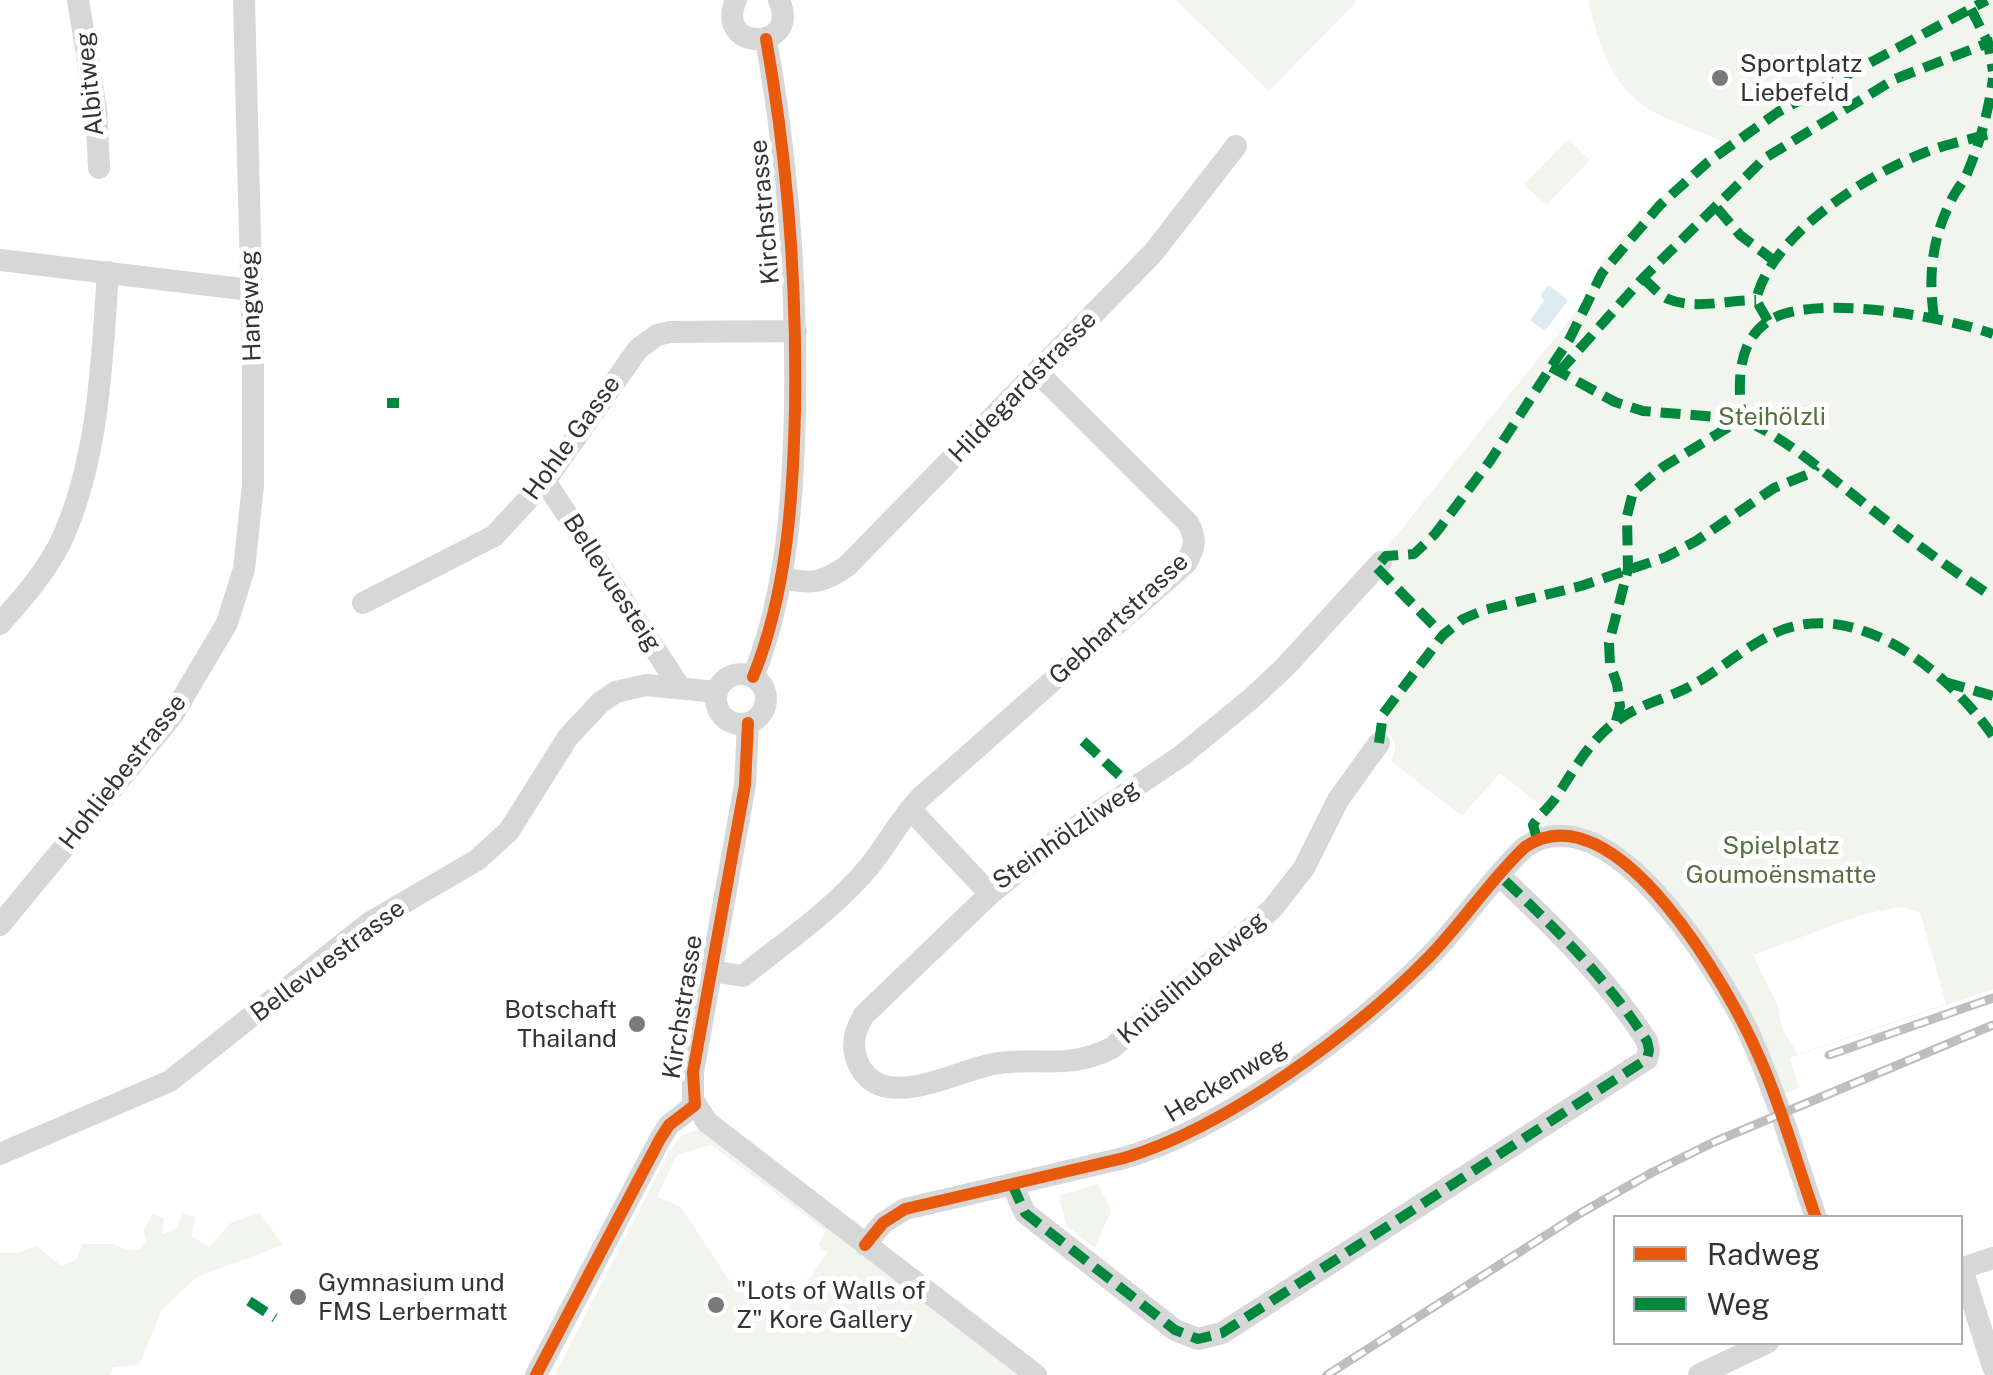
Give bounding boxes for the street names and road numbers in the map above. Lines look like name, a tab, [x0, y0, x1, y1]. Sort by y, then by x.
street label: Albitweg	[70, 30, 110, 138]
street label: Kirchstrasse	[744, 138, 786, 286]
street label: Hangweg	[234, 250, 268, 362]
street label: Hildegardstrasse	[943, 305, 1103, 469]
street label: Hohle Gasse	[517, 370, 627, 506]
street label: Bellevuesteig	[556, 509, 668, 657]
street label: Gebhartstrasse	[1043, 547, 1195, 691]
street label: Hohliebestrasse	[53, 688, 193, 856]
street label: Steinhölzliweg	[987, 774, 1145, 896]
street label: Bellevuestrasse	[245, 893, 411, 1029]
street label: Knüslihubelweg	[1112, 905, 1272, 1051]
street label: Kirchstrasse	[657, 933, 709, 1081]
street label: Heckenweg	[1160, 1033, 1292, 1129]

